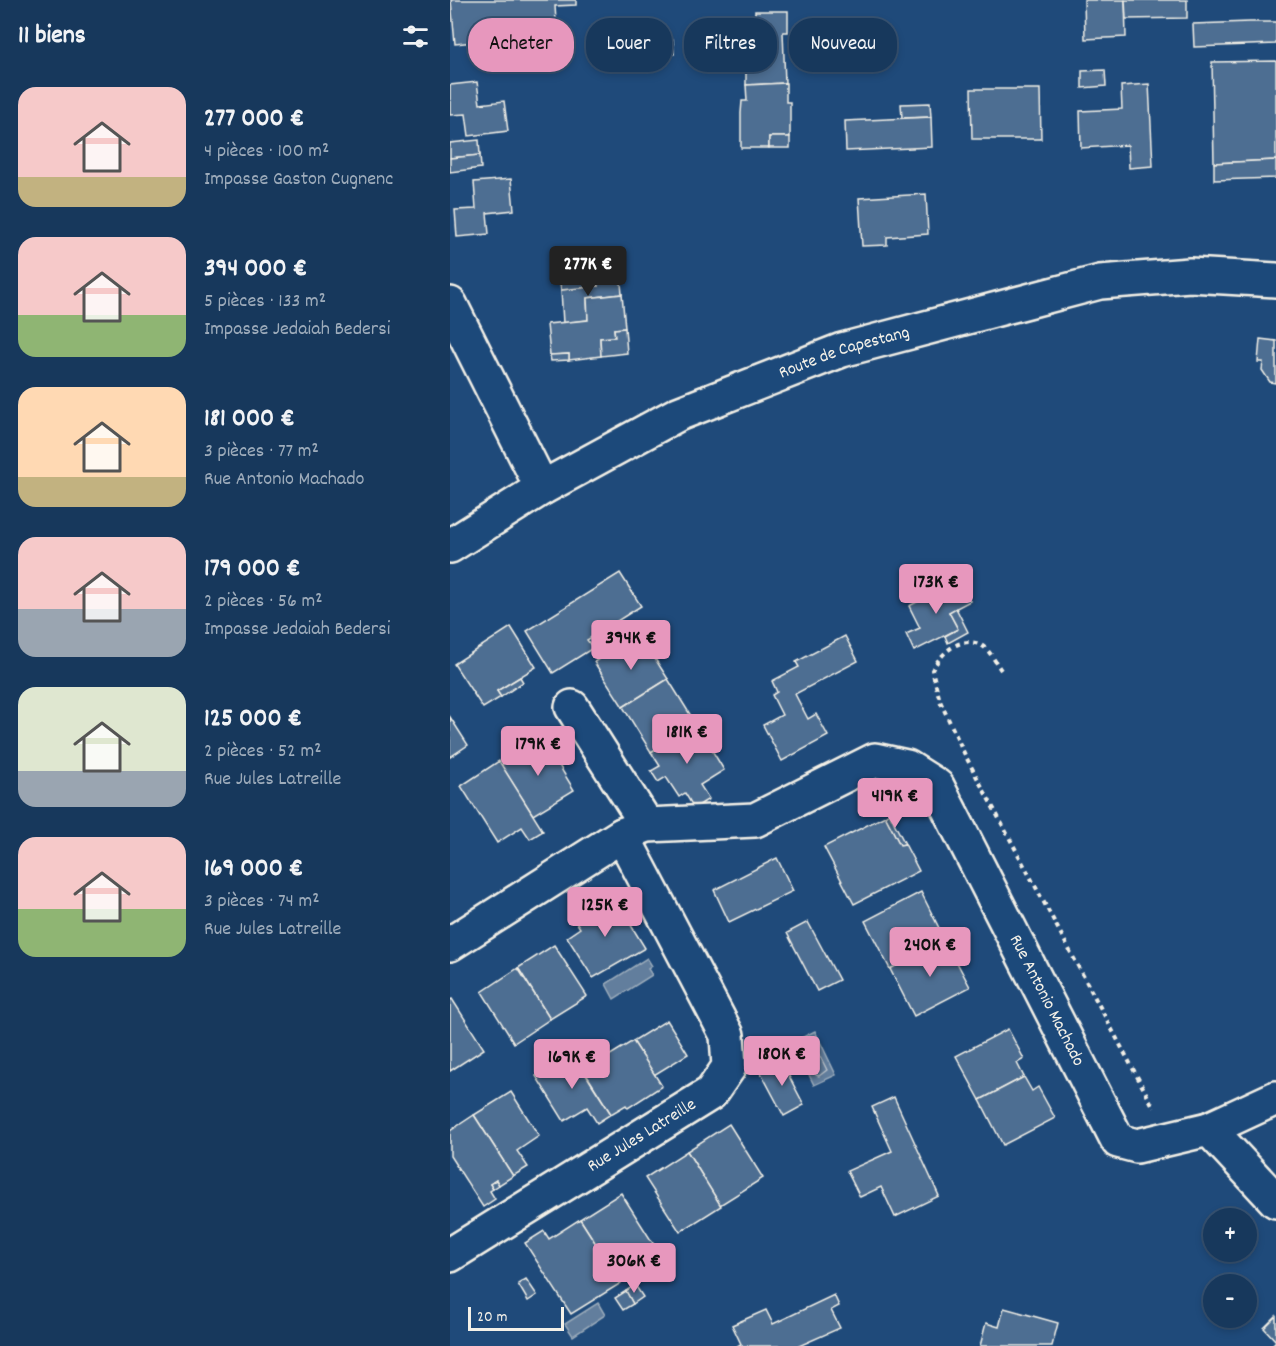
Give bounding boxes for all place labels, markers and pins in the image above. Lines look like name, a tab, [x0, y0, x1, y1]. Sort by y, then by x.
pin: 277K €	[539, 246, 637, 297]
pin: 173K €	[887, 564, 985, 615]
pin: 394K €	[582, 620, 680, 671]
pin: 181K €	[638, 714, 736, 765]
pin: 179K €	[489, 726, 587, 777]
pin: 419K €	[846, 778, 944, 829]
pin: 125K €	[556, 887, 654, 938]
pin: 240K €	[881, 927, 979, 978]
pin: 180K €	[733, 1036, 831, 1087]
pin: 169K €	[523, 1039, 621, 1090]
pin: 306K €	[585, 1243, 683, 1294]

